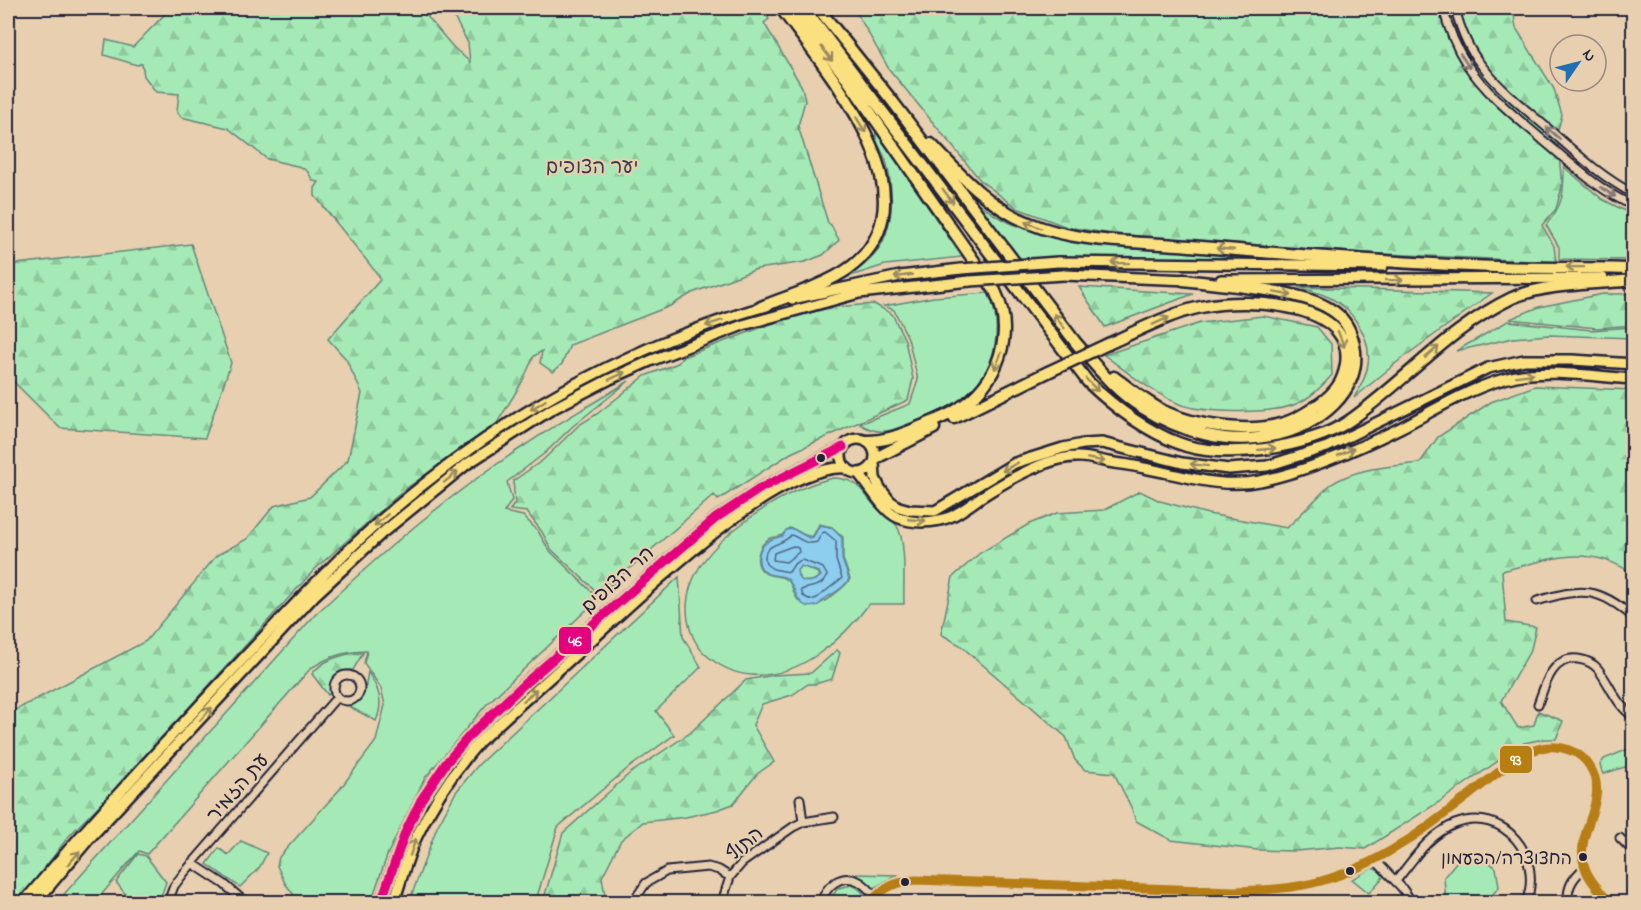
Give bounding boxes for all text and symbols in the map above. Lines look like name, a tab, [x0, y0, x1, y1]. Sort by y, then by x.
north arrow	[1548, 33, 1608, 93]
text: N	[1576, 44, 1602, 67]
one-way arrow	[821, 46, 834, 62]
one-way arrow	[1459, 52, 1471, 69]
one-way arrow	[855, 116, 867, 133]
one-way arrow	[1545, 127, 1561, 140]
park label: יער הצופים	[546, 154, 638, 183]
one-way arrow	[1599, 186, 1616, 198]
one-way arrow	[942, 188, 955, 204]
one-way arrow	[1024, 219, 1042, 230]
one-way arrow	[1216, 243, 1236, 254]
one-way arrow	[1110, 258, 1130, 269]
one-way arrow	[1566, 261, 1586, 273]
one-way arrow	[894, 271, 914, 282]
one-way arrow	[1384, 274, 1404, 285]
one-way arrow	[1273, 289, 1292, 300]
one-way arrow	[1052, 313, 1065, 329]
one-way arrow	[1152, 314, 1170, 326]
one-way arrow	[705, 319, 724, 330]
one-way arrow	[1336, 330, 1347, 348]
one-way arrow	[1424, 345, 1439, 359]
one-way arrow	[991, 351, 1002, 370]
one-way arrow	[608, 369, 626, 381]
one-way arrow	[1514, 369, 1534, 380]
one-way arrow	[1084, 377, 1099, 392]
one-way arrow	[530, 400, 547, 412]
one-way arrow	[1257, 443, 1276, 454]
one-way arrow	[1337, 446, 1355, 457]
unlabelled marker	[815, 452, 827, 464]
one-way arrow	[1085, 455, 1105, 466]
one-way arrow	[1189, 459, 1209, 470]
one-way arrow	[1002, 461, 1019, 473]
one-way arrow	[443, 471, 459, 484]
one-way arrow	[373, 514, 389, 527]
one-way arrow	[906, 515, 926, 526]
street label: הר הצופים	[576, 540, 662, 622]
line badge: 46	[558, 626, 592, 655]
text: 46	[567, 630, 583, 654]
one-way arrow	[523, 688, 538, 702]
one-way arrow	[198, 707, 212, 722]
line badge: 93	[1499, 745, 1533, 774]
street label: עת הזמיר	[201, 748, 277, 830]
text: 93	[1509, 749, 1522, 773]
street label: התוף	[721, 821, 771, 869]
one-way arrow	[408, 838, 419, 857]
place label: החצוצרה/הפעמון	[1441, 847, 1572, 873]
one-way arrow	[67, 850, 80, 866]
marker: החצוצרה/הפעמון	[1577, 851, 1589, 863]
unlabelled marker	[1344, 865, 1356, 877]
unlabelled marker	[899, 876, 911, 888]

